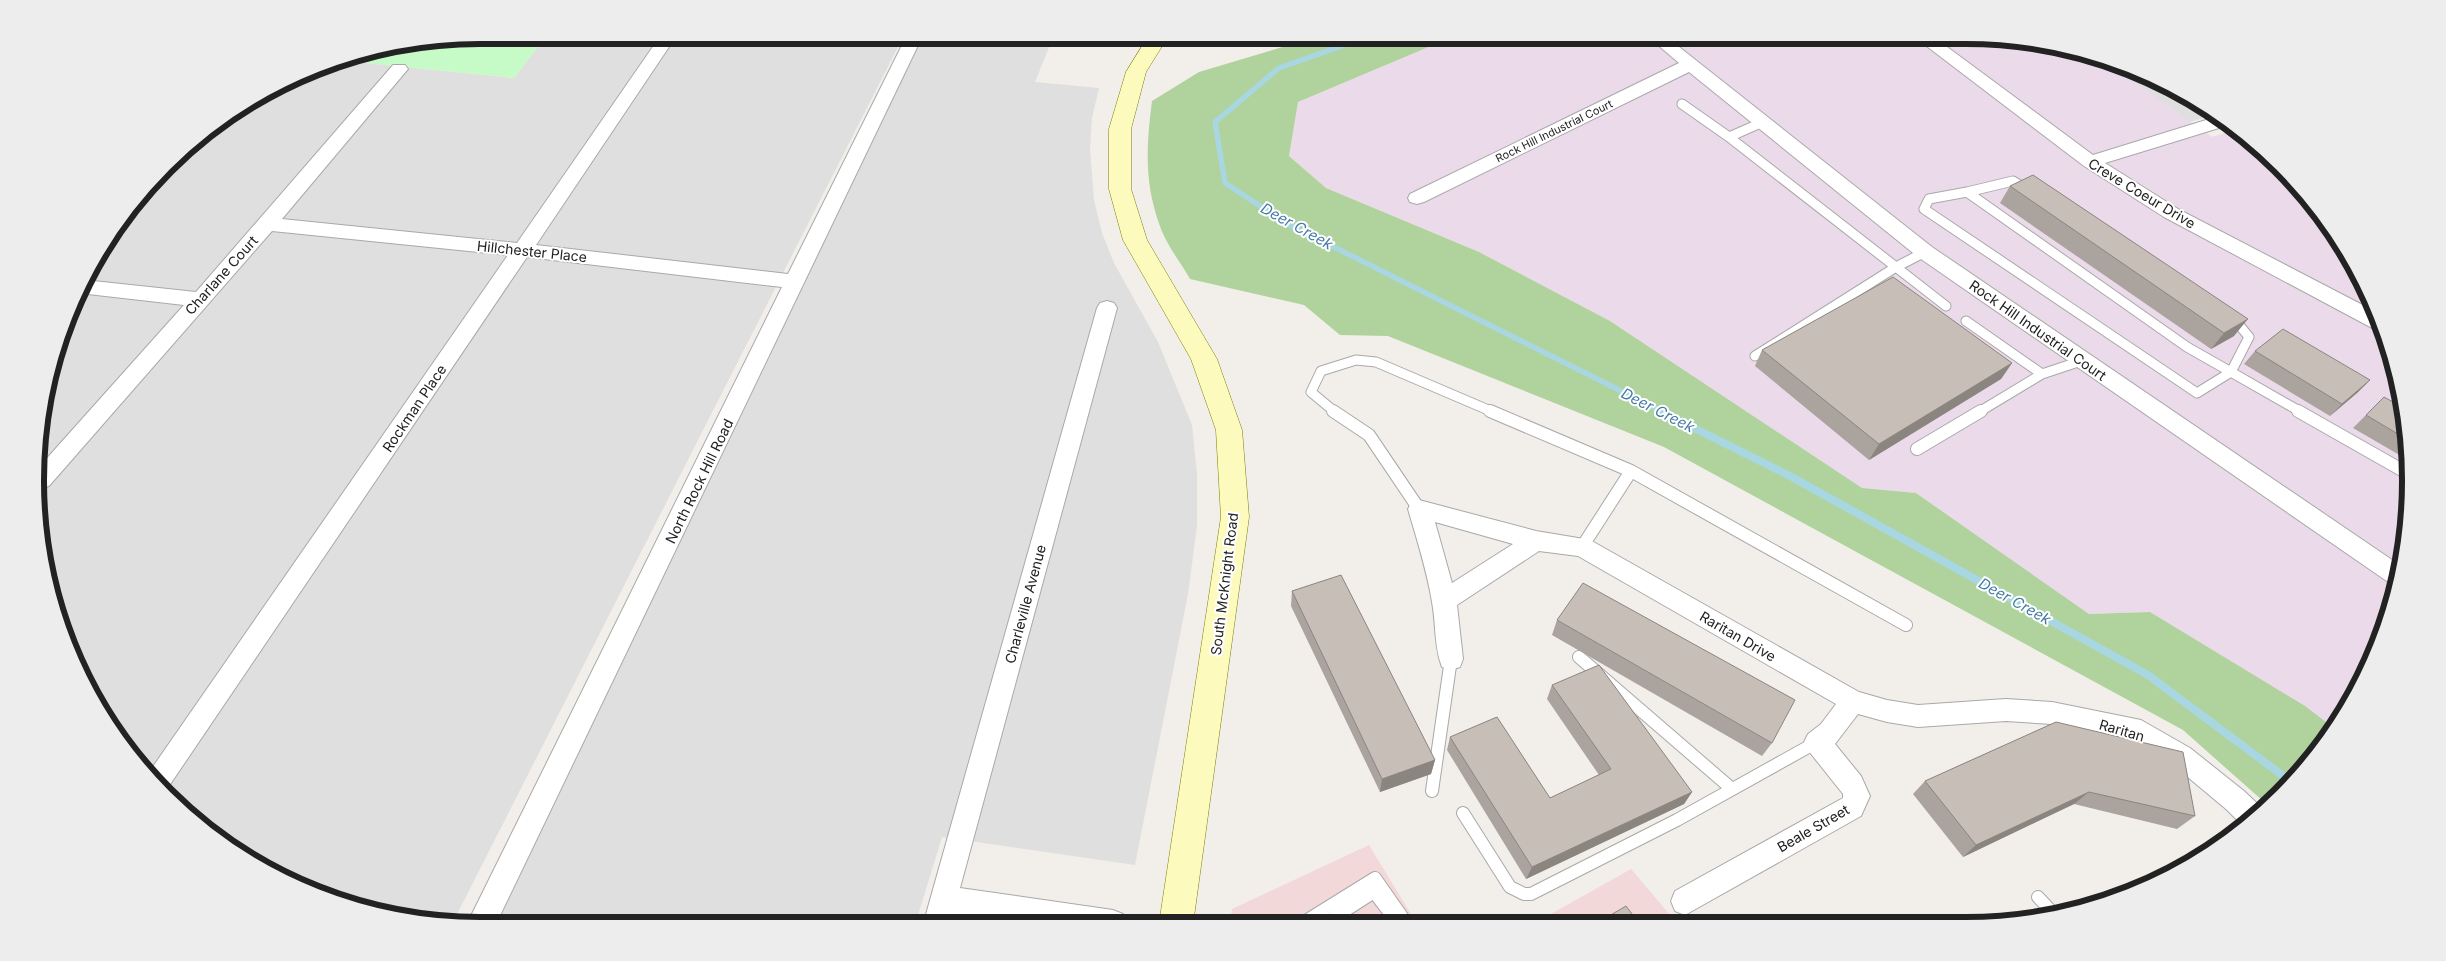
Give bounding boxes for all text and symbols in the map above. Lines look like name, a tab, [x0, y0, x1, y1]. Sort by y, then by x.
street label: Rock Hill Industrial Court	[1493, 96, 1615, 165]
street label: Creve Coeur Drive	[2085, 154, 2199, 232]
water label: Deer Creek	[1257, 198, 1337, 254]
street label: Charlane Court	[181, 232, 261, 318]
street label: Hillchester Place	[476, 237, 588, 265]
street label: Rock Hill Industrial Court	[1966, 276, 2110, 384]
street label: Rockman Place	[379, 361, 449, 455]
water label: Deer Creek	[1618, 383, 1699, 437]
street label: North Rock Hill Road	[661, 416, 737, 546]
street label: South McKnight Road	[1207, 512, 1241, 656]
street label: Charleville Avenue	[1001, 543, 1049, 665]
water label: Deer Creek	[1975, 573, 2055, 629]
street label: Raritan Drive	[1697, 607, 1779, 665]
street label: Raritan	[2097, 715, 2147, 745]
street label: Beale Street	[1774, 800, 1852, 855]

